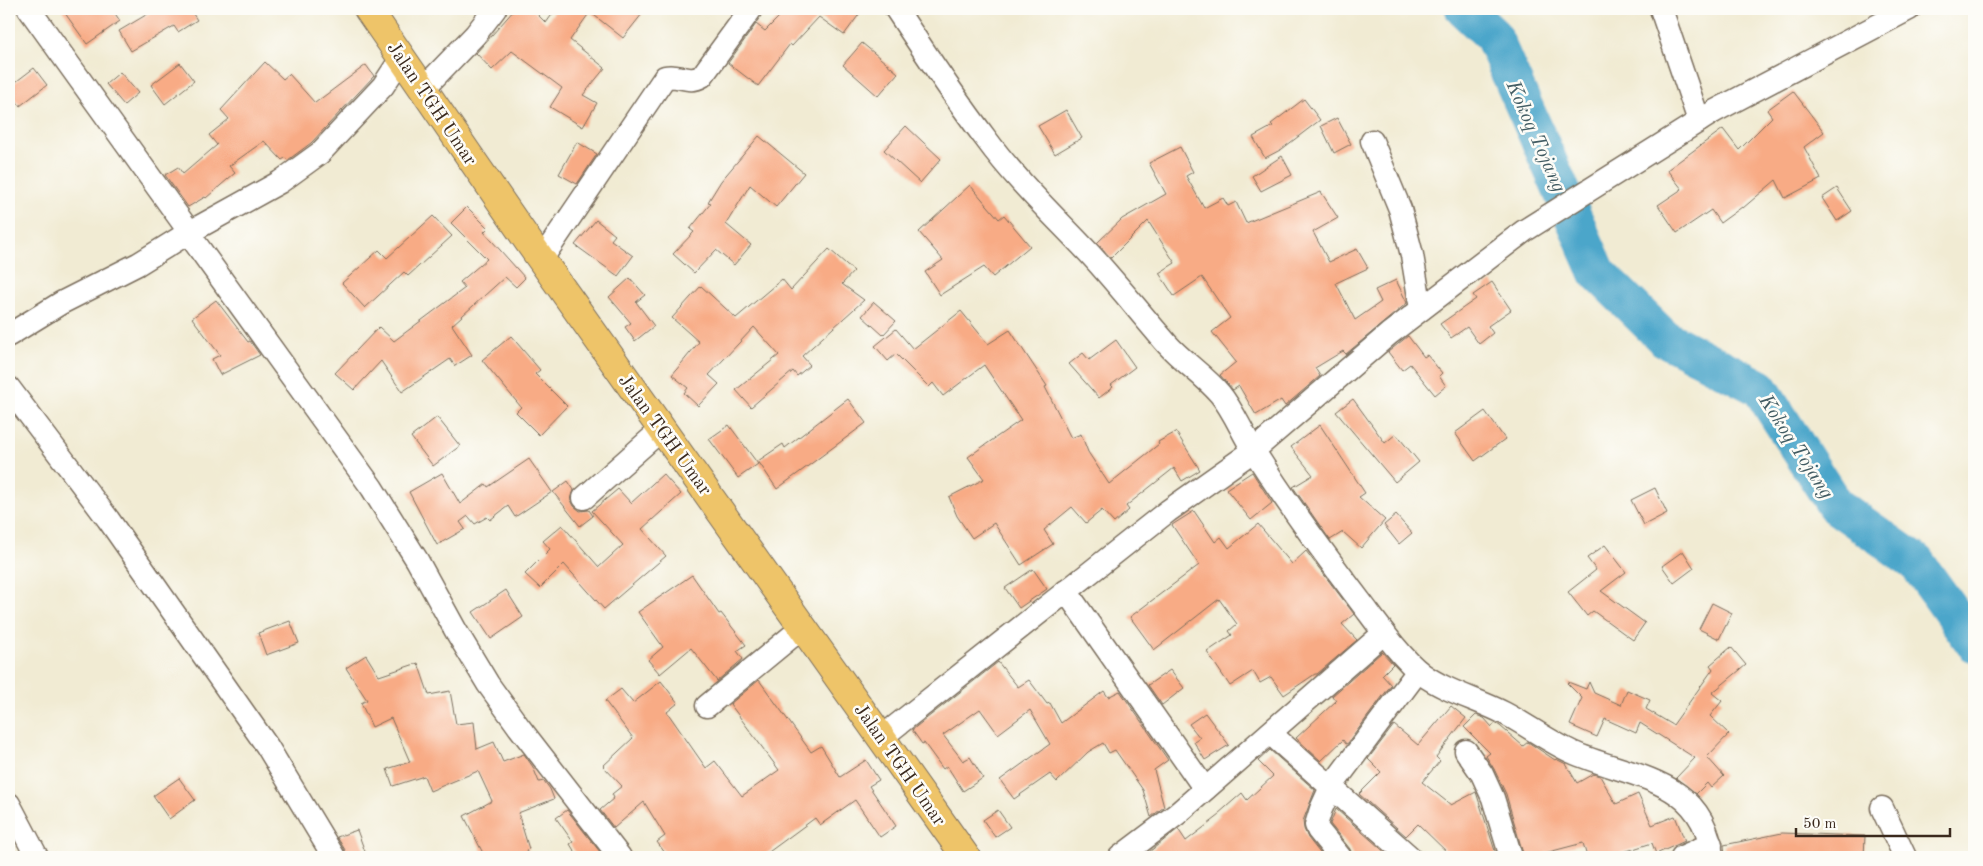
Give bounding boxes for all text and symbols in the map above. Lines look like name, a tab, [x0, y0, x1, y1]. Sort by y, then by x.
street label: Jalan TGH Umar	[383, 39, 479, 170]
water label: Kokoq Tojang	[1501, 77, 1569, 196]
street label: Jalan TGH Umar	[614, 371, 714, 500]
water label: Kokoq Tojang	[1754, 391, 1837, 503]
street label: Jalan TGH Umar	[850, 701, 948, 830]
scale bar	[1796, 806, 1949, 838]
text: 50 m	[1803, 817, 1837, 832]

